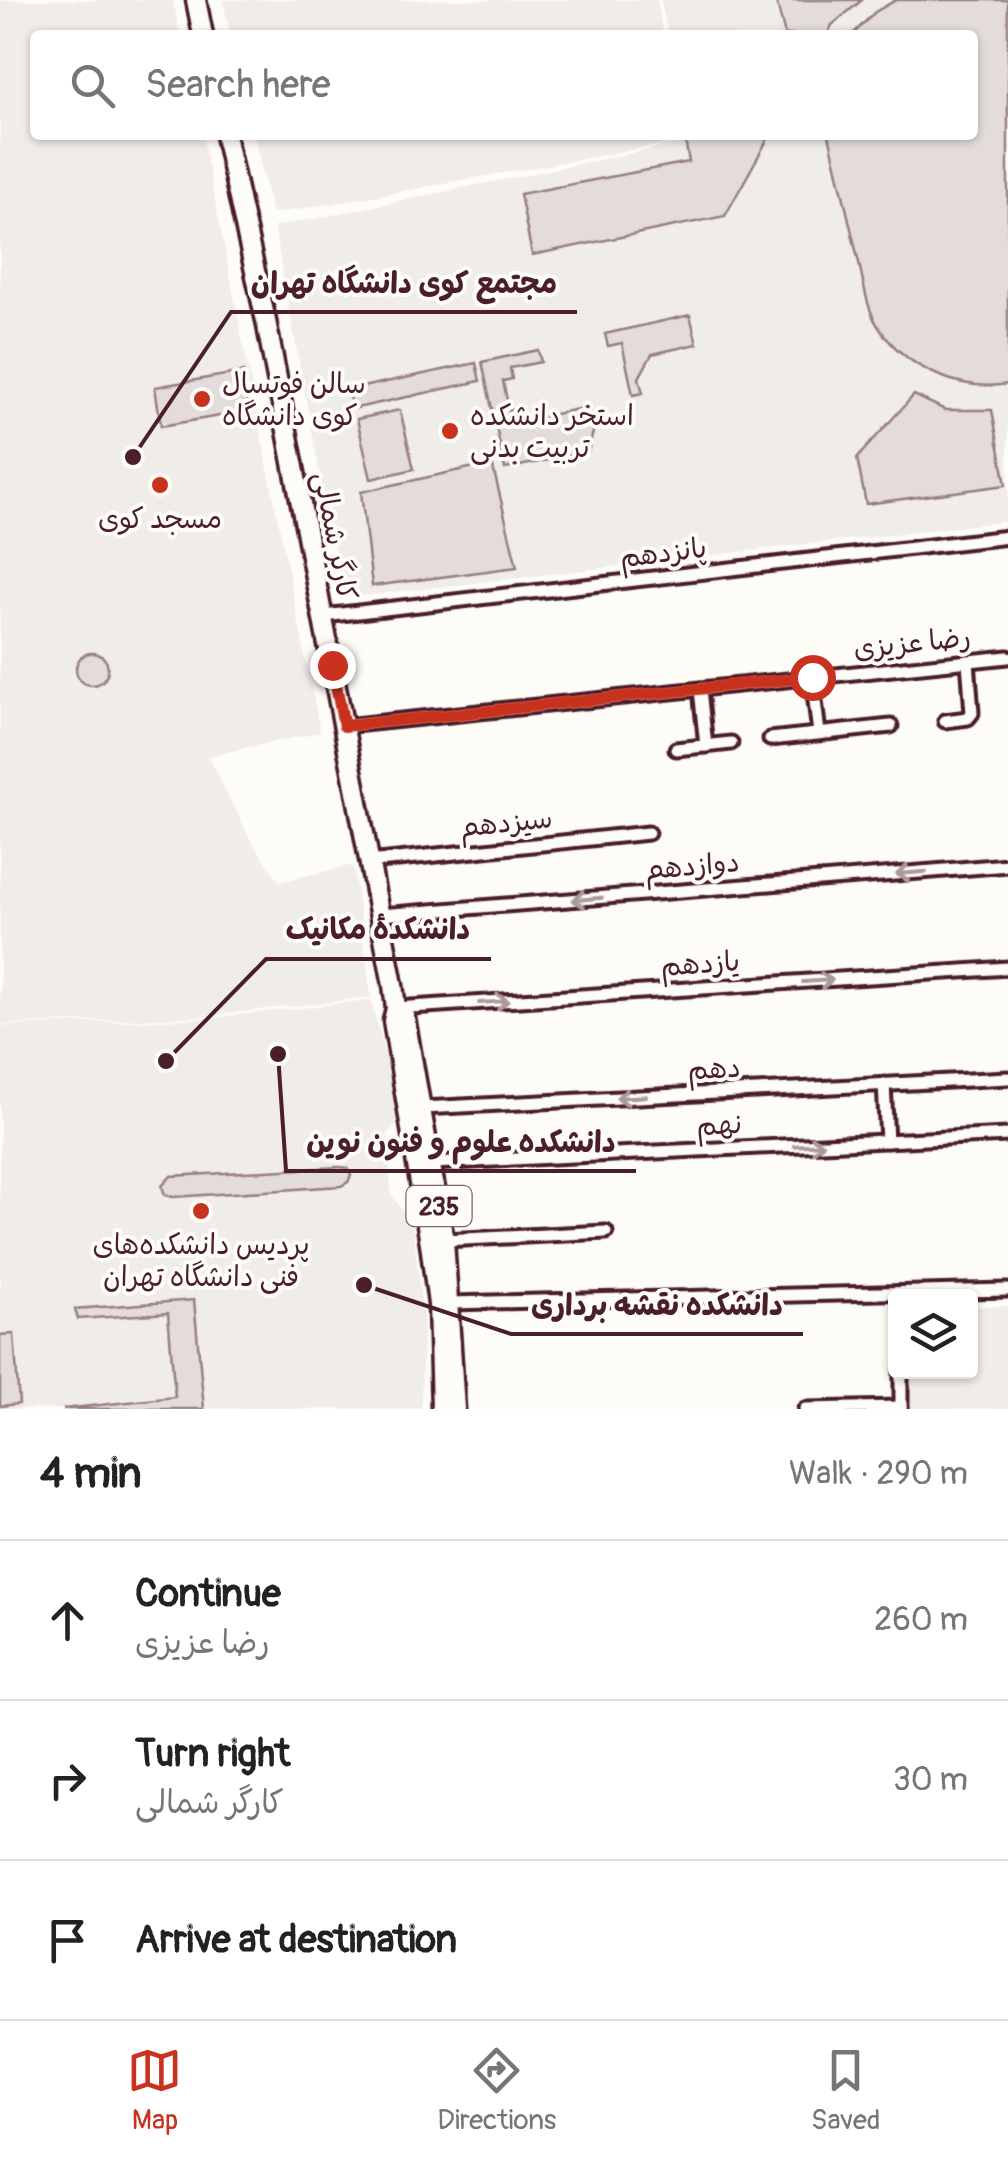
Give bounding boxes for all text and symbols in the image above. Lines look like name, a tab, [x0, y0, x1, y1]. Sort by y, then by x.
search box	[30, 30, 978, 140]
icon: search	[65, 58, 120, 113]
text: Search here	[145, 61, 331, 109]
callout: مجتمع کوی دانشگاه تهران	[231, 252, 577, 312]
text: مجتمع کوی دانشگاه تهران	[251, 264, 557, 305]
place label: سالن فوتسال کوی دانشگاه	[222, 367, 366, 434]
marker: سالن فوتسال کوی دانشگاه	[191, 388, 213, 410]
place label: استخر دانشکده تربیت بدنی	[470, 399, 634, 466]
marker: استخر دانشکده تربیت بدنی	[439, 420, 461, 442]
street label: کارگر شمالی	[305, 469, 364, 604]
marker: مسجد کوی	[149, 474, 171, 496]
place label: مسجد کوی	[98, 502, 222, 537]
street label: پانزدهم	[618, 531, 709, 579]
street label: رضا عزیزی	[852, 620, 973, 667]
route end	[310, 643, 356, 689]
route start	[790, 655, 836, 701]
street label: سیزدهم	[458, 801, 554, 849]
street label: دوازدهم	[643, 845, 741, 891]
one-way arrow	[895, 863, 927, 882]
one-way arrow	[571, 889, 603, 908]
callout: دانشکدهٔ مکانیک	[266, 899, 491, 959]
text: دانشکدهٔ مکانیک	[286, 911, 470, 948]
street label: یازدهم	[659, 944, 741, 988]
one-way arrow	[801, 971, 833, 990]
one-way arrow	[477, 992, 509, 1011]
street label: دهم	[687, 1051, 742, 1091]
one-way arrow	[615, 1088, 648, 1107]
street label: نهم	[695, 1107, 743, 1147]
callout: دانشکده علوم و فنون نوین	[286, 1111, 636, 1171]
text: دانشکده علوم و فنون نوین	[306, 1124, 616, 1165]
one-way arrow	[793, 1135, 825, 1154]
road number: 235	[406, 1186, 472, 1226]
marker: پردیس دانشکده‌های فنی دانشگاه تهران	[190, 1200, 212, 1222]
place label: پردیس دانشکده‌های فنی دانشگاه تهران	[92, 1228, 310, 1295]
callout: دانشکده نقشه برداری	[511, 1274, 803, 1334]
text: دانشکده نقشه برداری	[531, 1287, 783, 1324]
map controls	[888, 1289, 978, 1379]
button: layers	[888, 1289, 978, 1379]
text: 4 min	[40, 1448, 142, 1500]
text: Walk · 290 m	[789, 1454, 968, 1494]
text: Continue	[135, 1570, 281, 1618]
icon: ahead	[40, 1593, 95, 1648]
text: 260 m	[874, 1600, 968, 1640]
text: رضا عزیزی	[135, 1623, 270, 1663]
text: Turn right	[135, 1730, 290, 1778]
icon: right	[40, 1753, 95, 1808]
text: 30 m	[893, 1760, 968, 1800]
text: کارگر شمالی	[135, 1783, 284, 1823]
icon: arrive	[40, 1913, 95, 1968]
text: Arrive at destination	[135, 1916, 457, 1964]
tab: Map	[127, 2043, 182, 2138]
tab: Directions	[437, 2043, 556, 2138]
tab: Saved	[811, 2043, 881, 2138]

